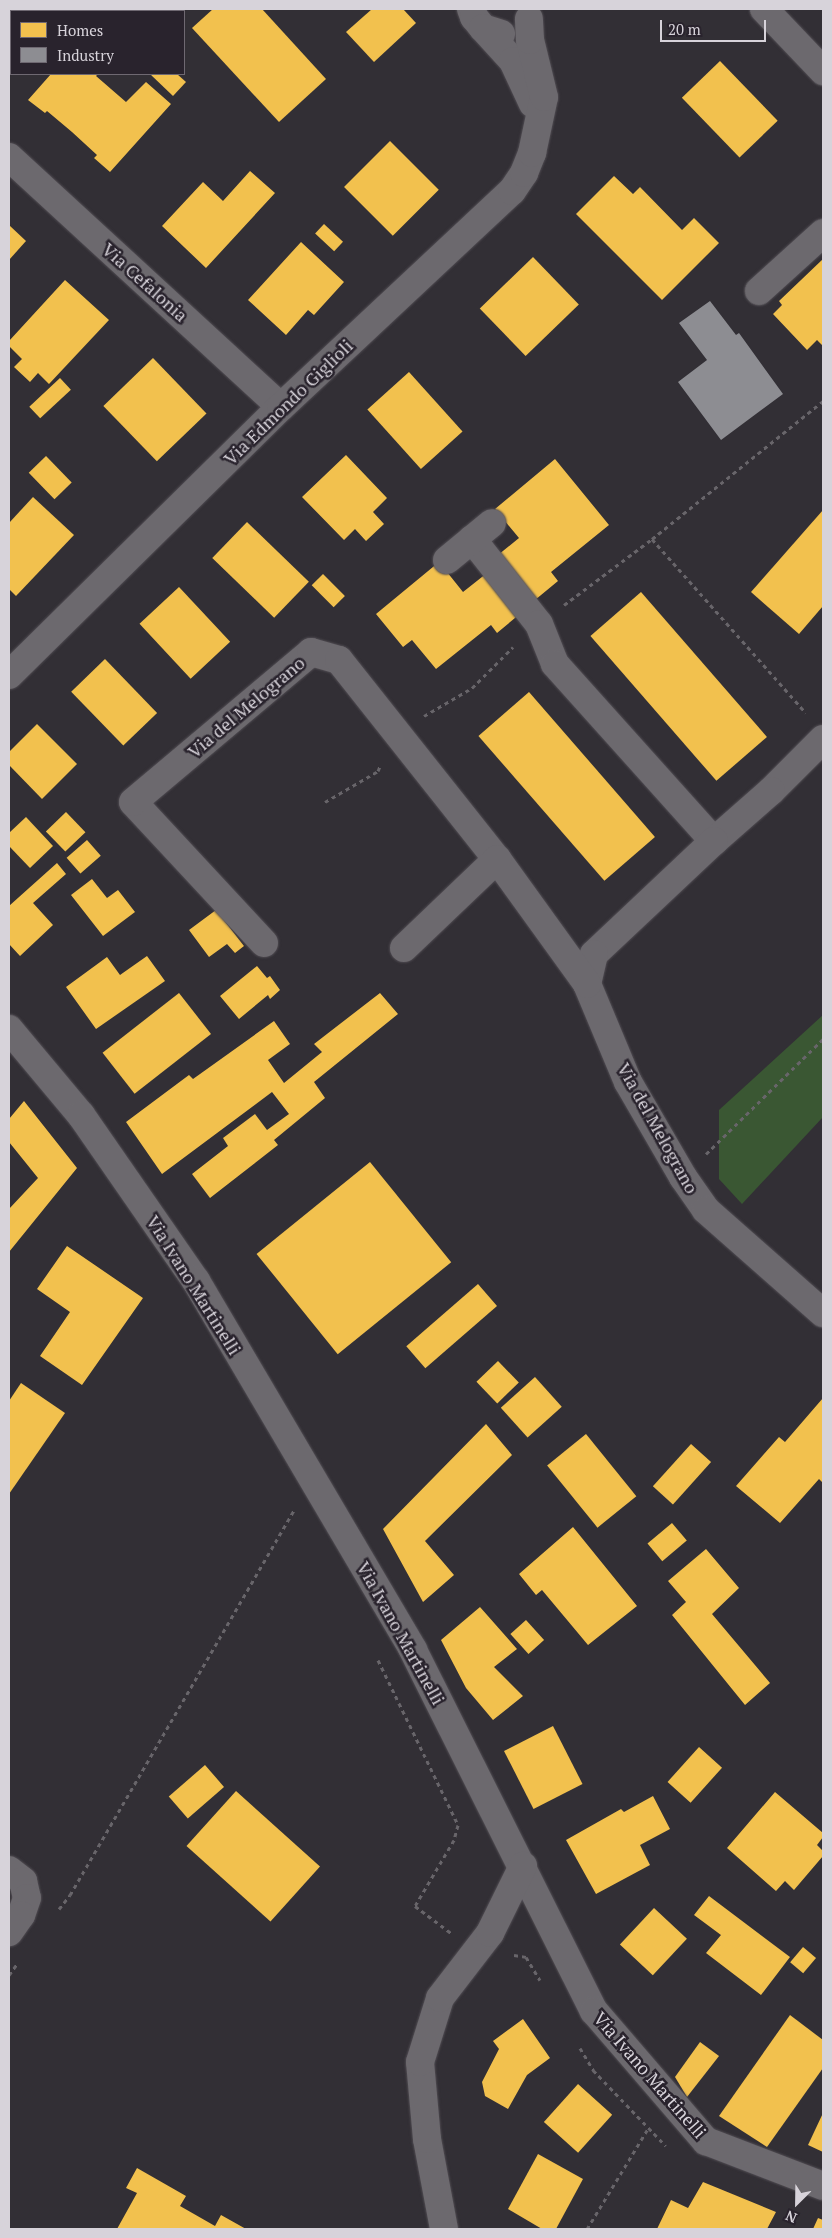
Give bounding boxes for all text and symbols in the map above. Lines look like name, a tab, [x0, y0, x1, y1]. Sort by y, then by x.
legend	[10, 10, 185, 75]
scale bar	[662, 10, 768, 42]
text: 20 m	[668, 19, 701, 39]
text: Homes	[57, 20, 103, 40]
text: Industry	[57, 45, 114, 65]
street label: Via Cefalonia	[98, 238, 192, 326]
street label: Via Edmondo Giglioli	[219, 335, 357, 469]
street label: Via del Melograno	[183, 652, 309, 762]
street label: Via del Melograno	[613, 1059, 703, 1197]
street label: Via Ivano Martinelli	[142, 1211, 246, 1359]
street label: Via Ivano Martinelli	[353, 1558, 449, 1708]
street label: Via Ivano Martinelli	[589, 2007, 711, 2143]
north arrow	[772, 2178, 822, 2228]
text: N	[782, 2206, 800, 2228]

